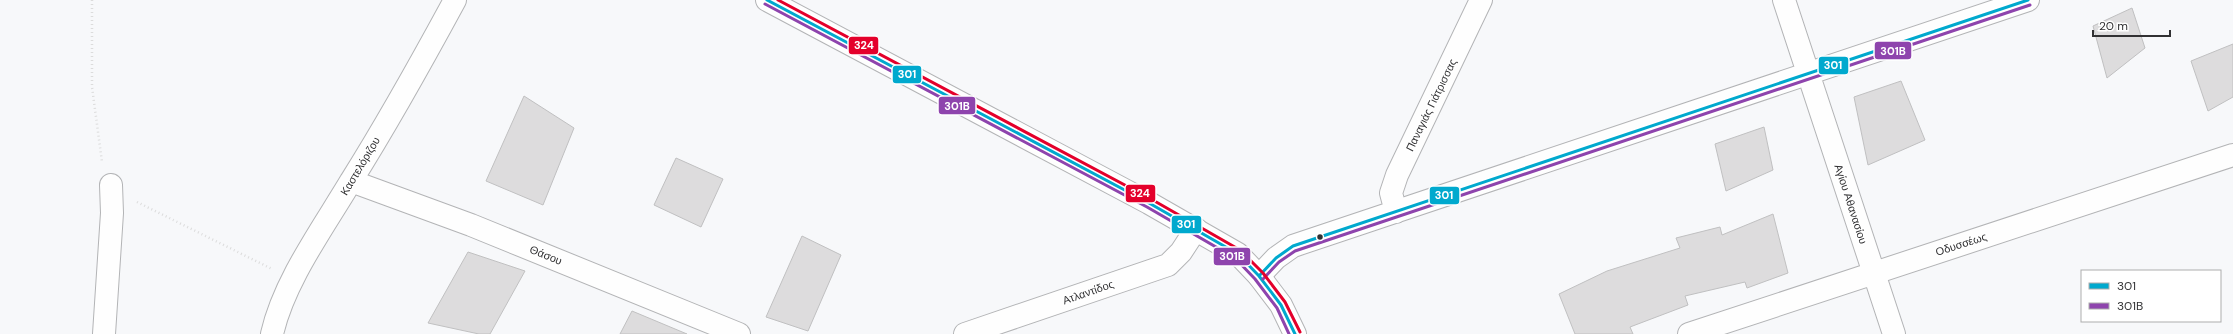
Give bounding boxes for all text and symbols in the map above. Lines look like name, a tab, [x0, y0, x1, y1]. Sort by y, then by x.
scale bar	[2093, 12, 2170, 38]
text: 20 m	[2099, 18, 2128, 34]
line badge: 324	[848, 36, 879, 55]
text: 324	[854, 38, 874, 52]
line badge: 301B	[1874, 41, 1912, 60]
text: 301B	[1880, 44, 1906, 58]
street label: Παναγιάς Γιάτρισσας	[1402, 56, 1460, 154]
line badge: 301	[1818, 56, 1849, 75]
text: 301	[1824, 58, 1842, 72]
line badge: 301	[892, 65, 922, 84]
text: 301	[898, 67, 916, 81]
line badge: 301B	[938, 96, 976, 115]
text: 301B	[944, 99, 970, 113]
street label: Καστελόριζου	[337, 134, 383, 198]
street label: Αγίου Αθανασίου	[1831, 162, 1871, 246]
line badge: 324	[1125, 184, 1156, 203]
text: 324	[1130, 186, 1150, 200]
line badge: 301	[1429, 186, 1460, 205]
text: 301	[1435, 188, 1453, 202]
line badge: 301	[1171, 215, 1202, 234]
text: 301	[1177, 217, 1195, 231]
street label: Οδυσσέως	[1934, 229, 1988, 259]
unlabelled marker	[1315, 232, 1325, 242]
street label: Θάσου	[528, 242, 564, 268]
line badge: 301B	[1213, 247, 1251, 266]
text: 301B	[1219, 249, 1245, 263]
legend	[2081, 270, 2221, 322]
street label: Ατλαντίδος	[1061, 277, 1115, 307]
text: 301	[2117, 278, 2136, 294]
text: 301B	[2117, 298, 2143, 314]

